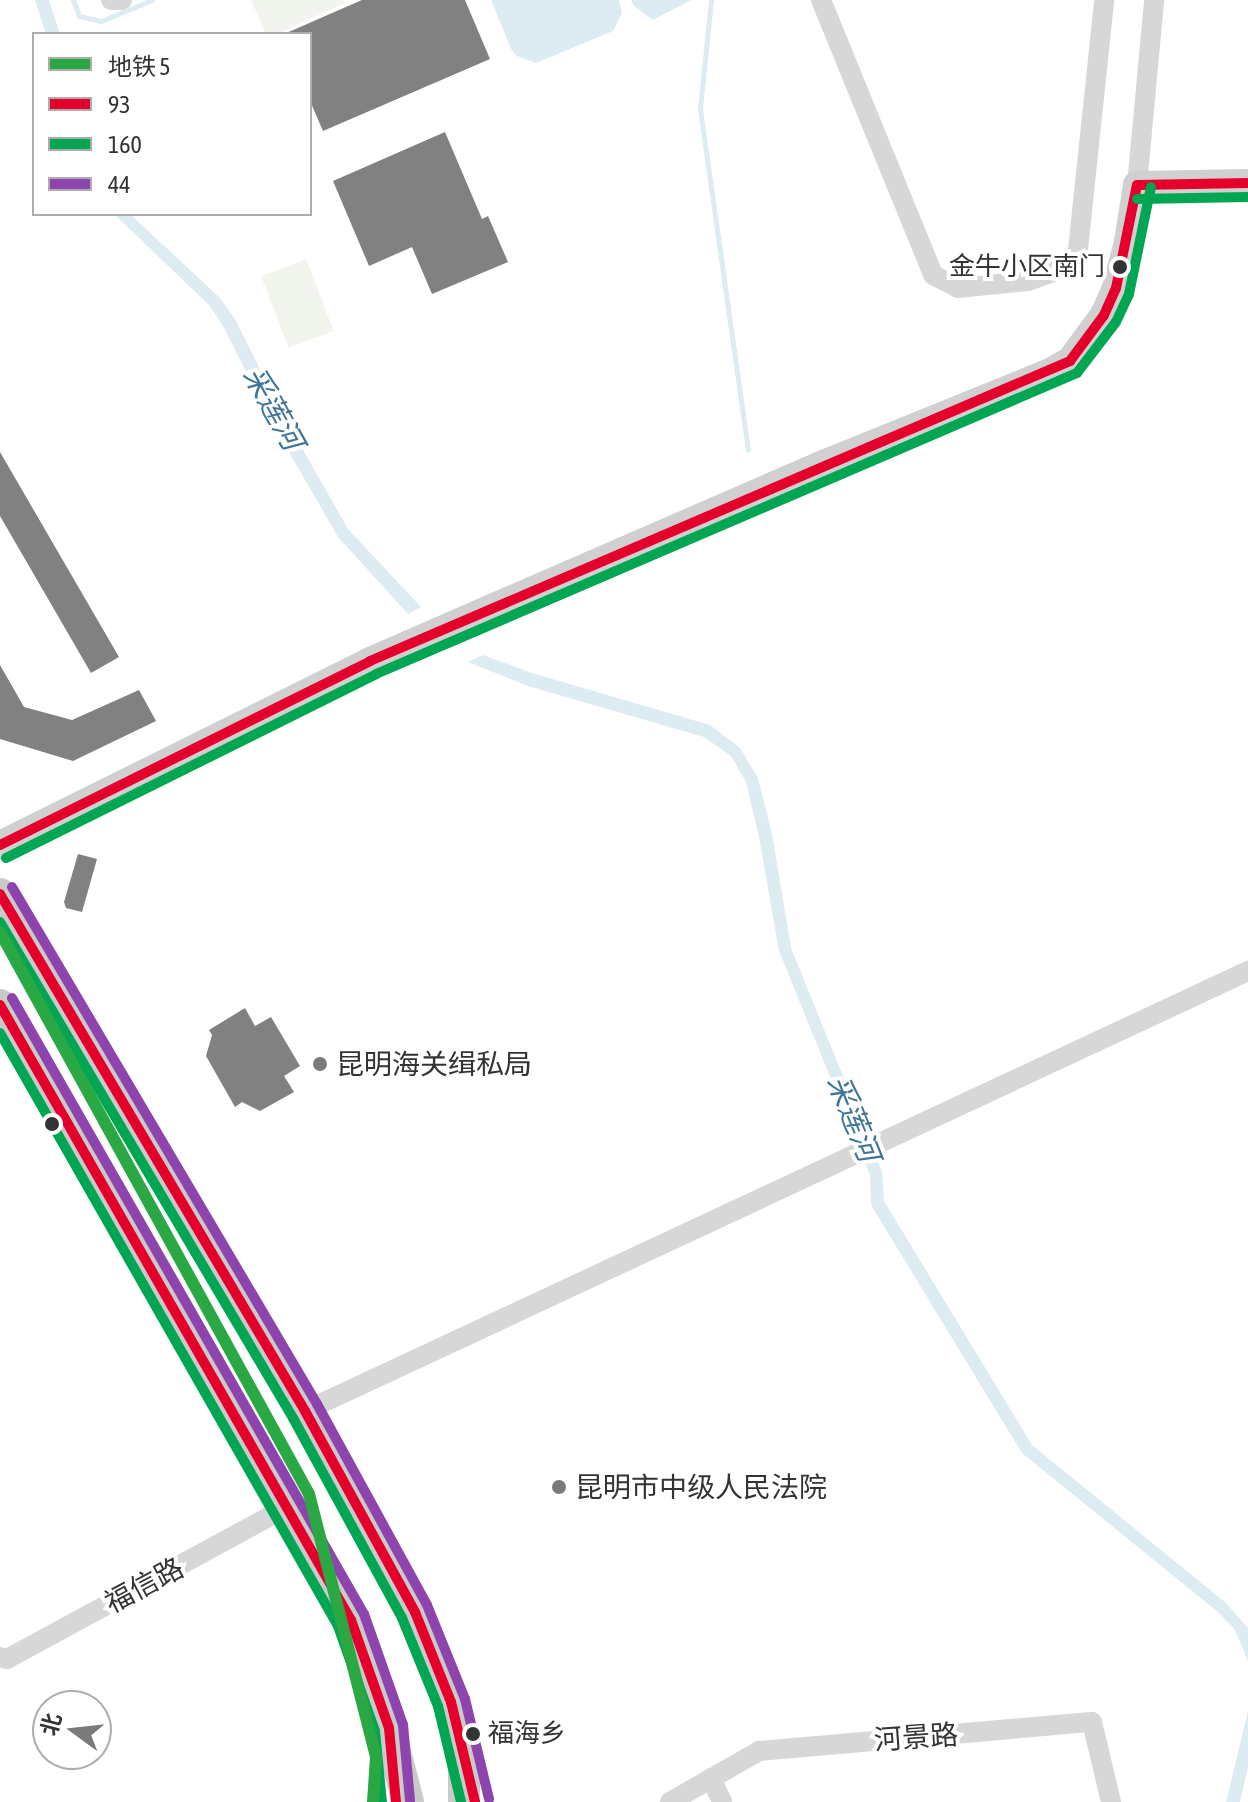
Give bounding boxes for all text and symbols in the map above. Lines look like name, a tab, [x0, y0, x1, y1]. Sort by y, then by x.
legend	[32, 32, 312, 216]
text: 地铁 5	[108, 53, 171, 80]
text: 93	[108, 91, 131, 118]
text: 160	[108, 131, 142, 158]
text: 44	[108, 171, 131, 198]
place label: 金牛小区南门	[949, 251, 1105, 283]
marker: 金牛小区南门	[1112, 259, 1128, 275]
water label: 采莲河	[236, 360, 312, 456]
place label: 昆明海关缉私局	[336, 1047, 532, 1081]
marker: 昆明海关缉私局	[311, 1055, 329, 1073]
water label: 采莲河	[820, 1070, 888, 1166]
unlabelled marker	[44, 1116, 60, 1132]
place label: 昆明市中级人民法院	[575, 1470, 827, 1504]
marker: 昆明市中级人民法院	[550, 1478, 568, 1496]
street label: 福信路	[99, 1550, 189, 1620]
north arrow	[32, 1690, 112, 1770]
text: 北	[35, 1710, 66, 1738]
street label: 河景路	[873, 1717, 959, 1757]
place label: 福海乡	[488, 1718, 566, 1750]
marker: 福海乡	[465, 1726, 481, 1742]

